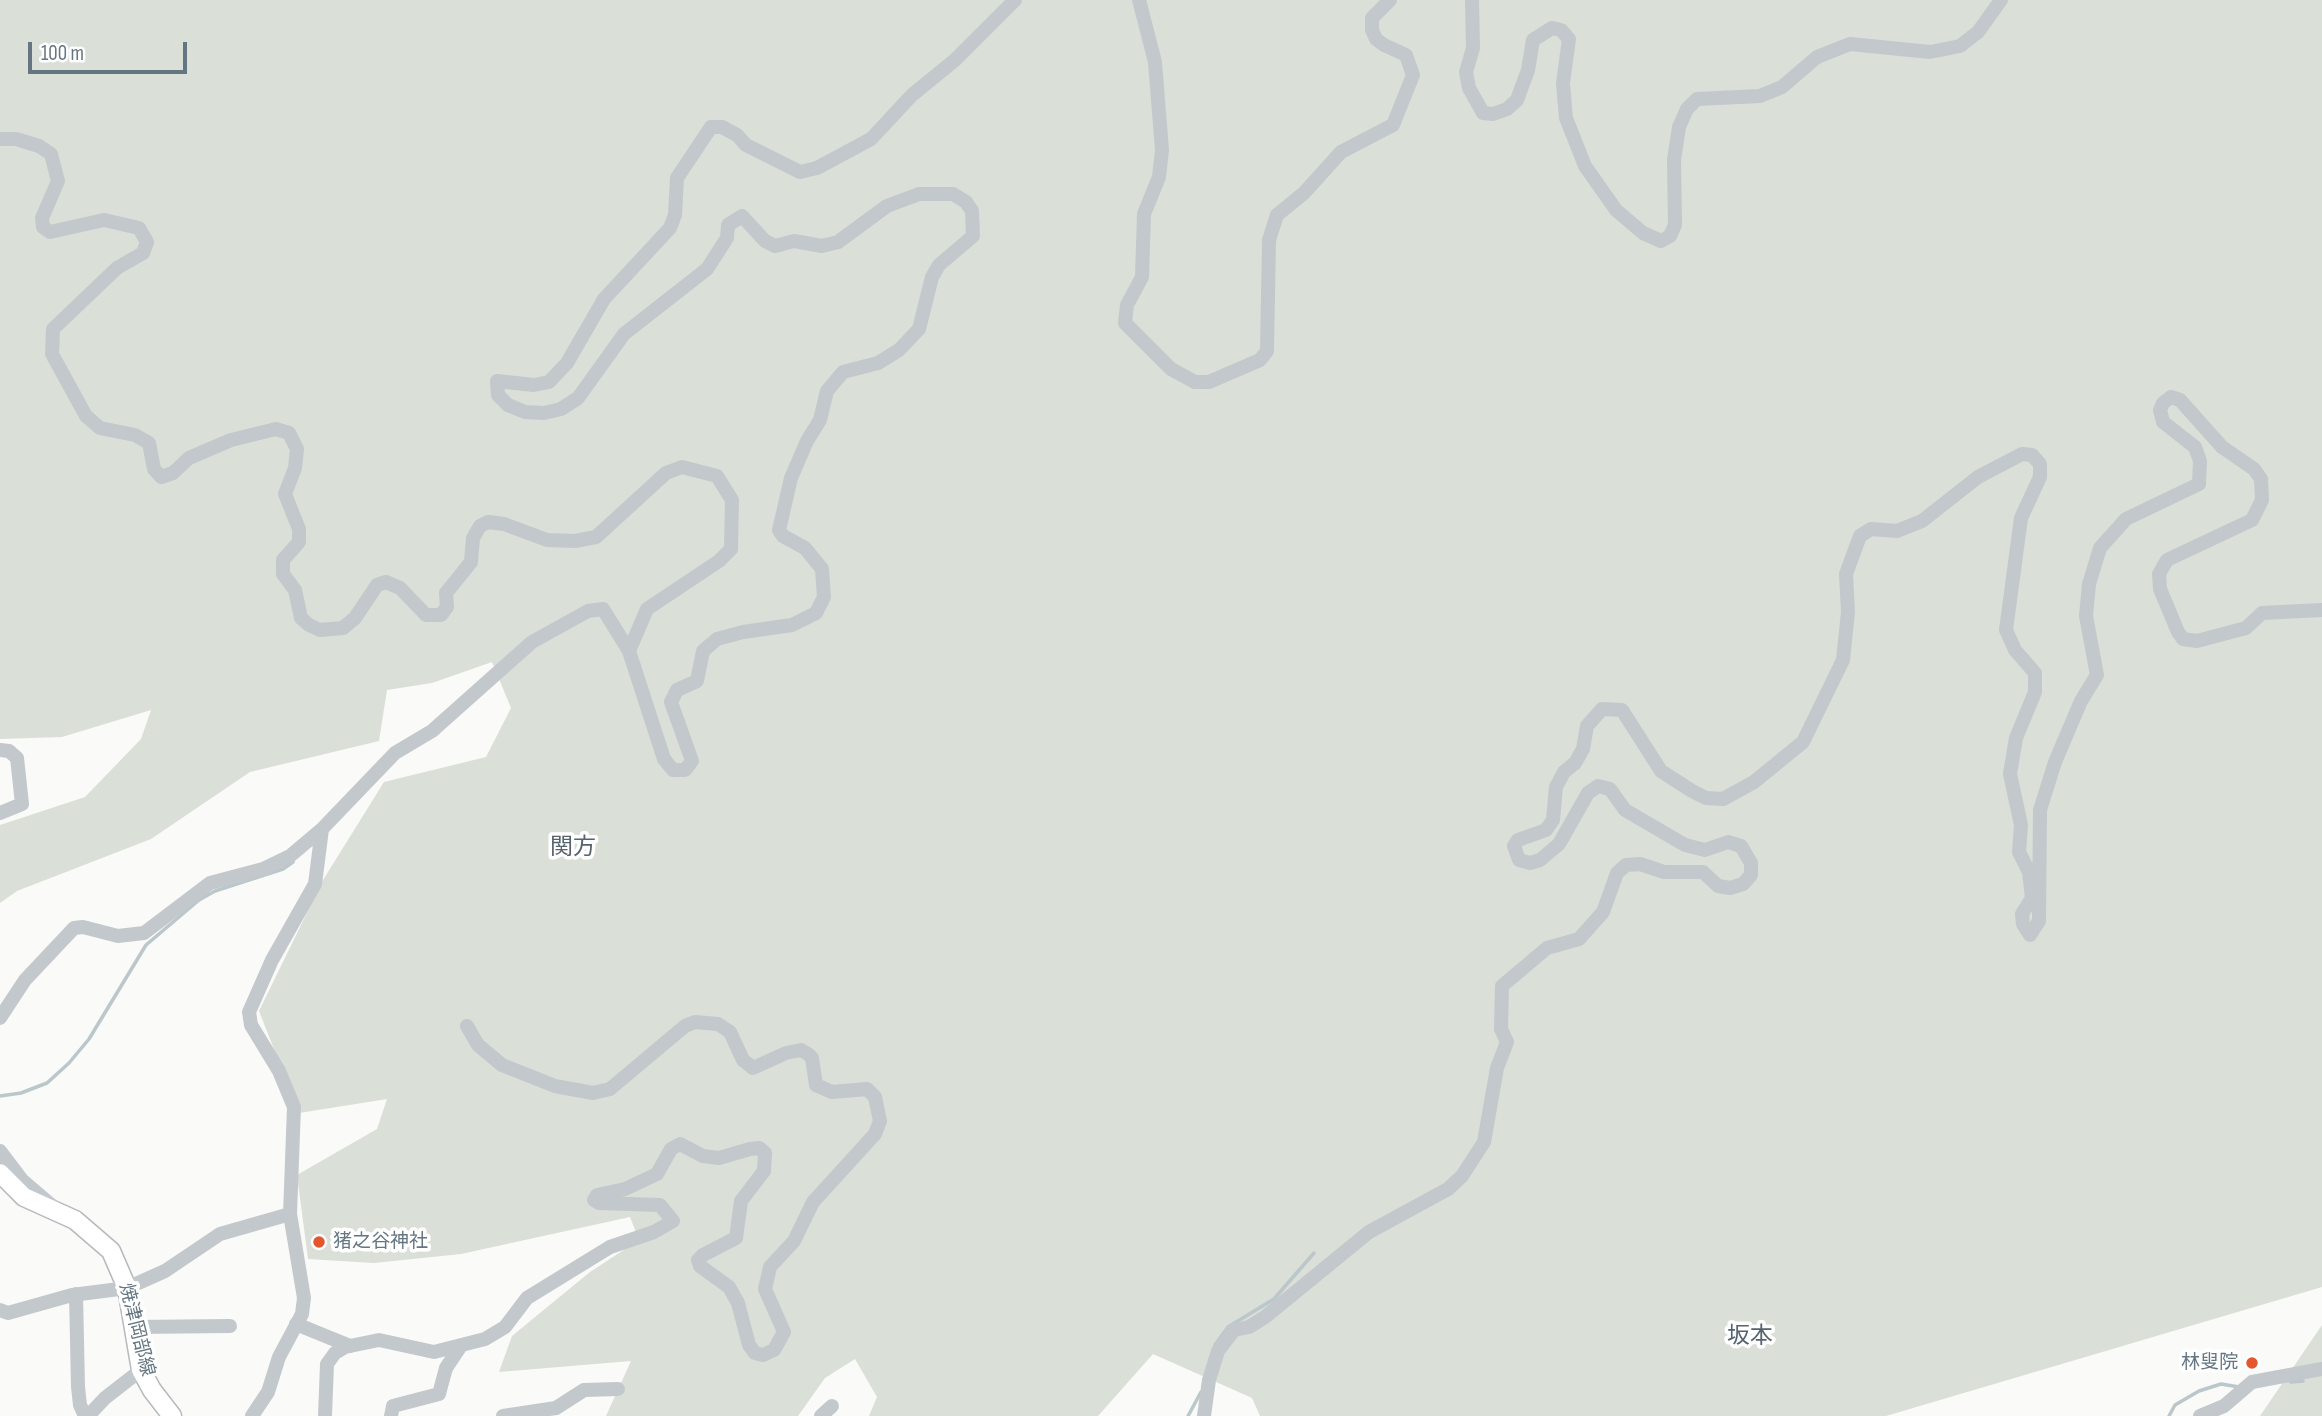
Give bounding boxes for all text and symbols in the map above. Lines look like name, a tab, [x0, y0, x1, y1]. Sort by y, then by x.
scale bar	[32, 28, 191, 72]
text: 100 m	[41, 41, 84, 66]
district label: 関方	[550, 834, 596, 862]
place label: 猪之谷神社	[333, 1231, 428, 1253]
marker: 猪之谷神社	[311, 1234, 327, 1250]
street label: 焼津岡部線	[113, 1281, 159, 1379]
district label: 坂本	[1727, 1323, 1773, 1351]
place label: 林叟院	[2181, 1352, 2238, 1374]
marker: 林叟院	[2244, 1355, 2260, 1371]

